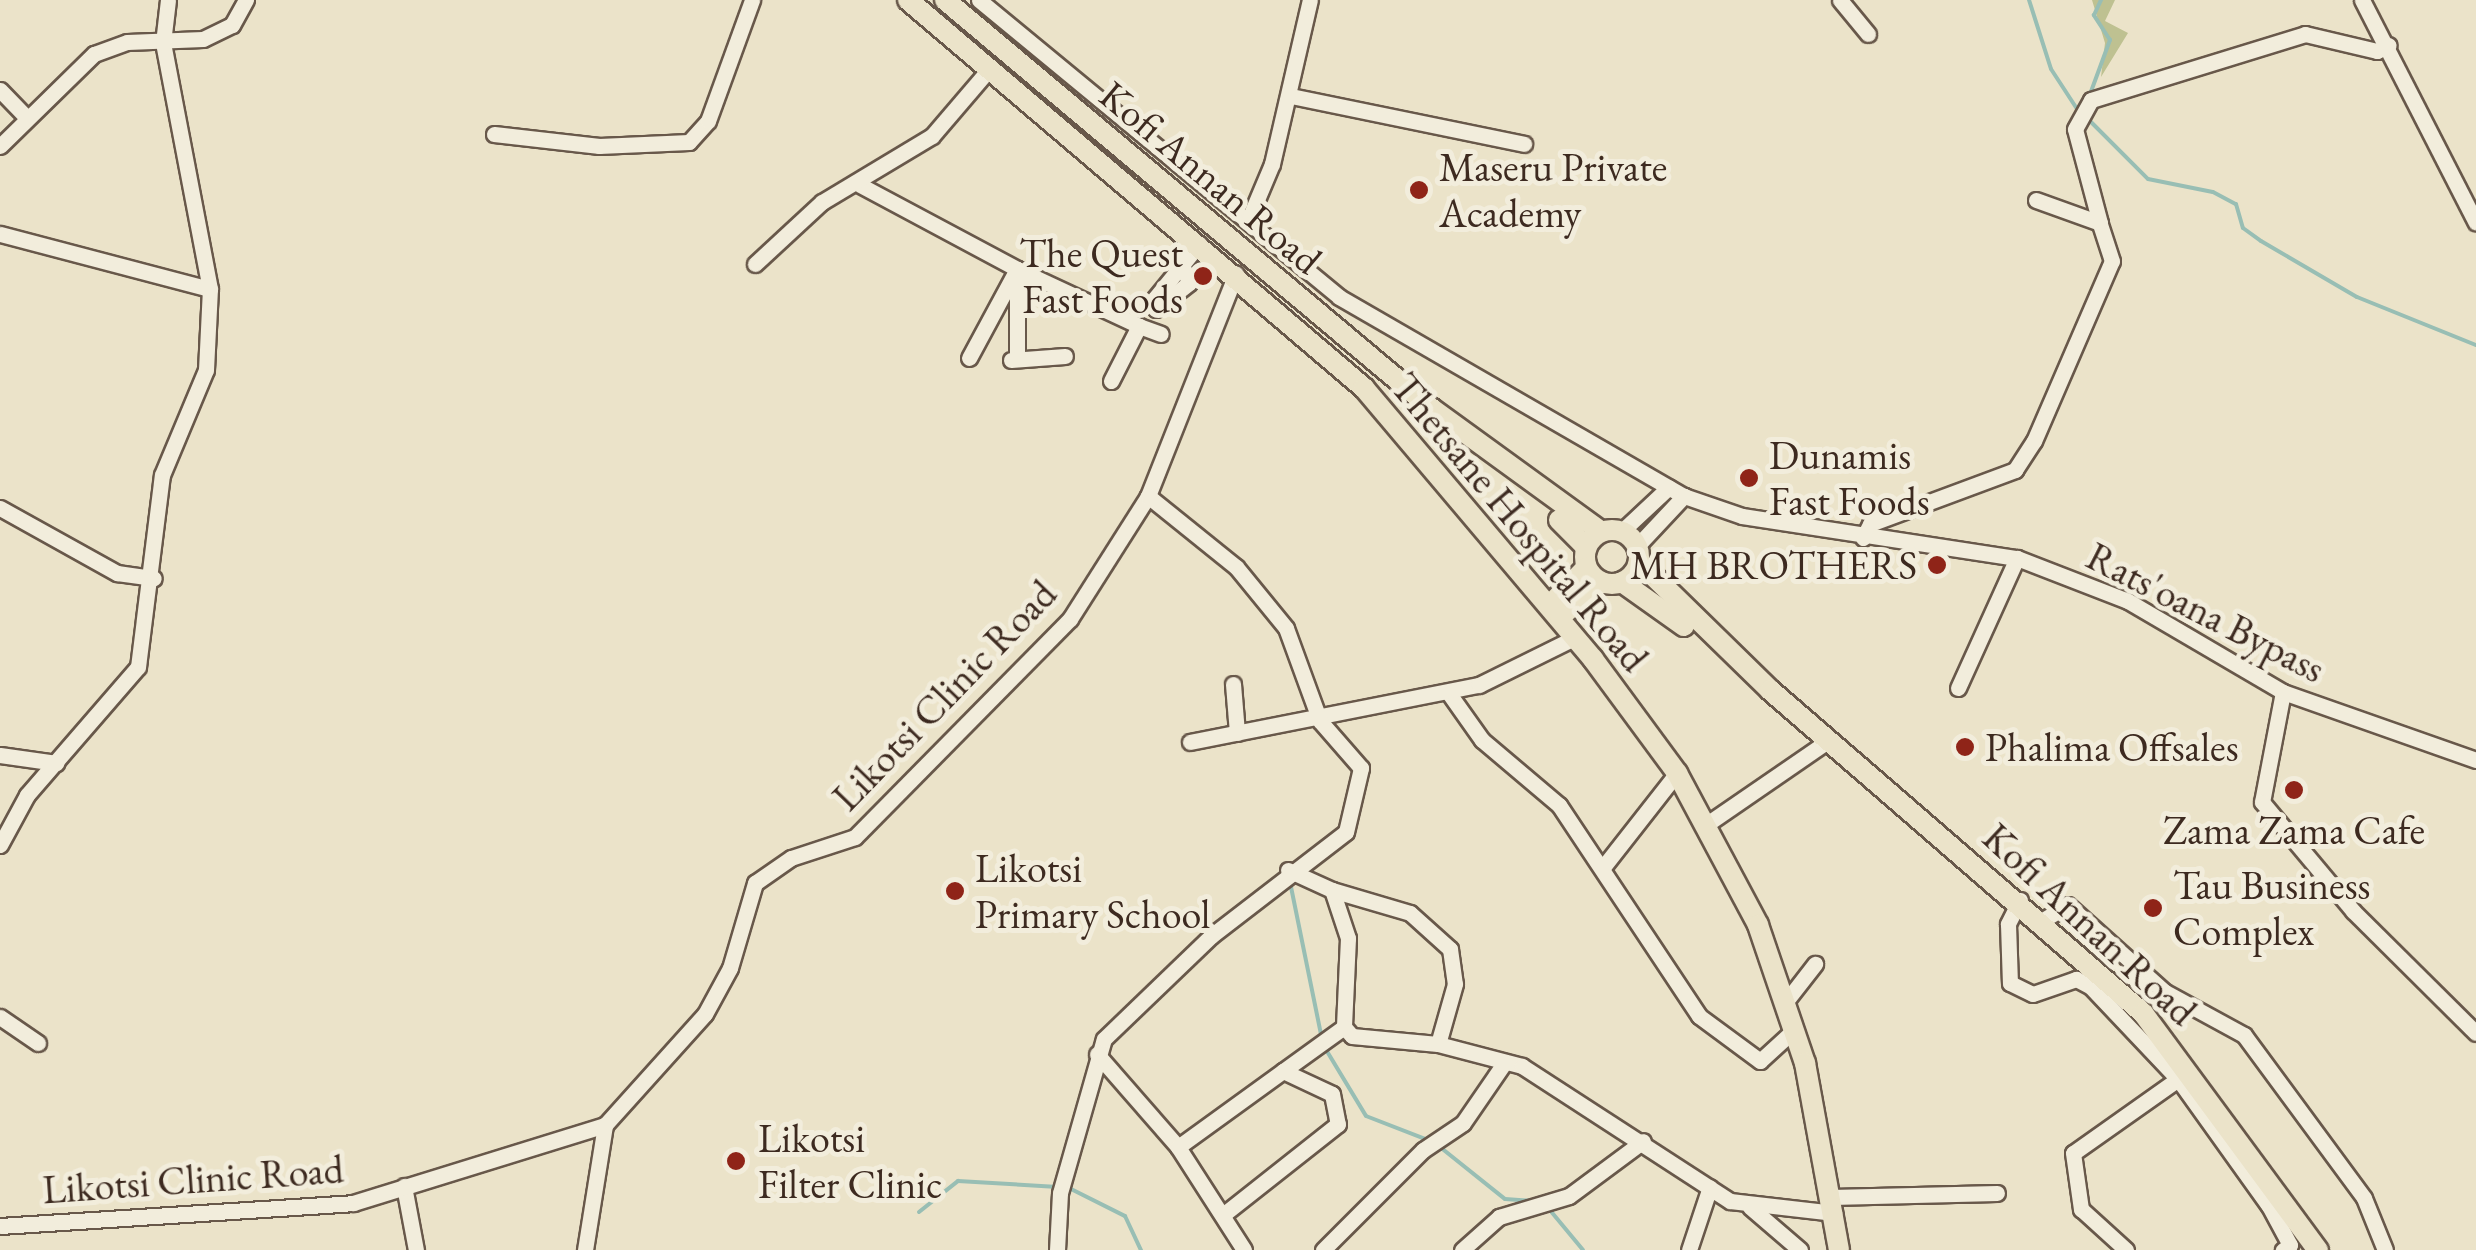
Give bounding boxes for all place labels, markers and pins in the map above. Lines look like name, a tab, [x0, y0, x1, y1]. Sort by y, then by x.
place label: Maseru Private Academy	[1439, 143, 1667, 237]
marker: Maseru Private Academy	[1408, 179, 1430, 201]
place label: The Quest Fast Foods	[1019, 229, 1183, 323]
marker: The Quest Fast Foods	[1192, 265, 1214, 287]
place label: Dunamis Fast Foods	[1769, 431, 1930, 525]
marker: Dunamis Fast Foods	[1738, 467, 1760, 489]
place label: MH BROTHERS	[1630, 541, 1917, 589]
marker: MH BROTHERS	[1926, 554, 1948, 576]
place label: Phalima Offsales	[1985, 723, 2239, 771]
marker: Phalima Offsales	[1954, 736, 1976, 758]
marker: Zama Zama Cafe	[2283, 779, 2305, 801]
place label: Zama Zama Cafe	[2163, 806, 2425, 854]
place label: Likotsi Primary School	[975, 844, 1210, 938]
place label: Tau Business Complex	[2173, 861, 2370, 955]
marker: Likotsi Primary School	[944, 880, 966, 902]
marker: Tau Business Complex	[2142, 897, 2164, 919]
place label: Likotsi Filter Clinic	[758, 1114, 942, 1208]
marker: Likotsi Filter Clinic	[723, 1148, 749, 1174]

